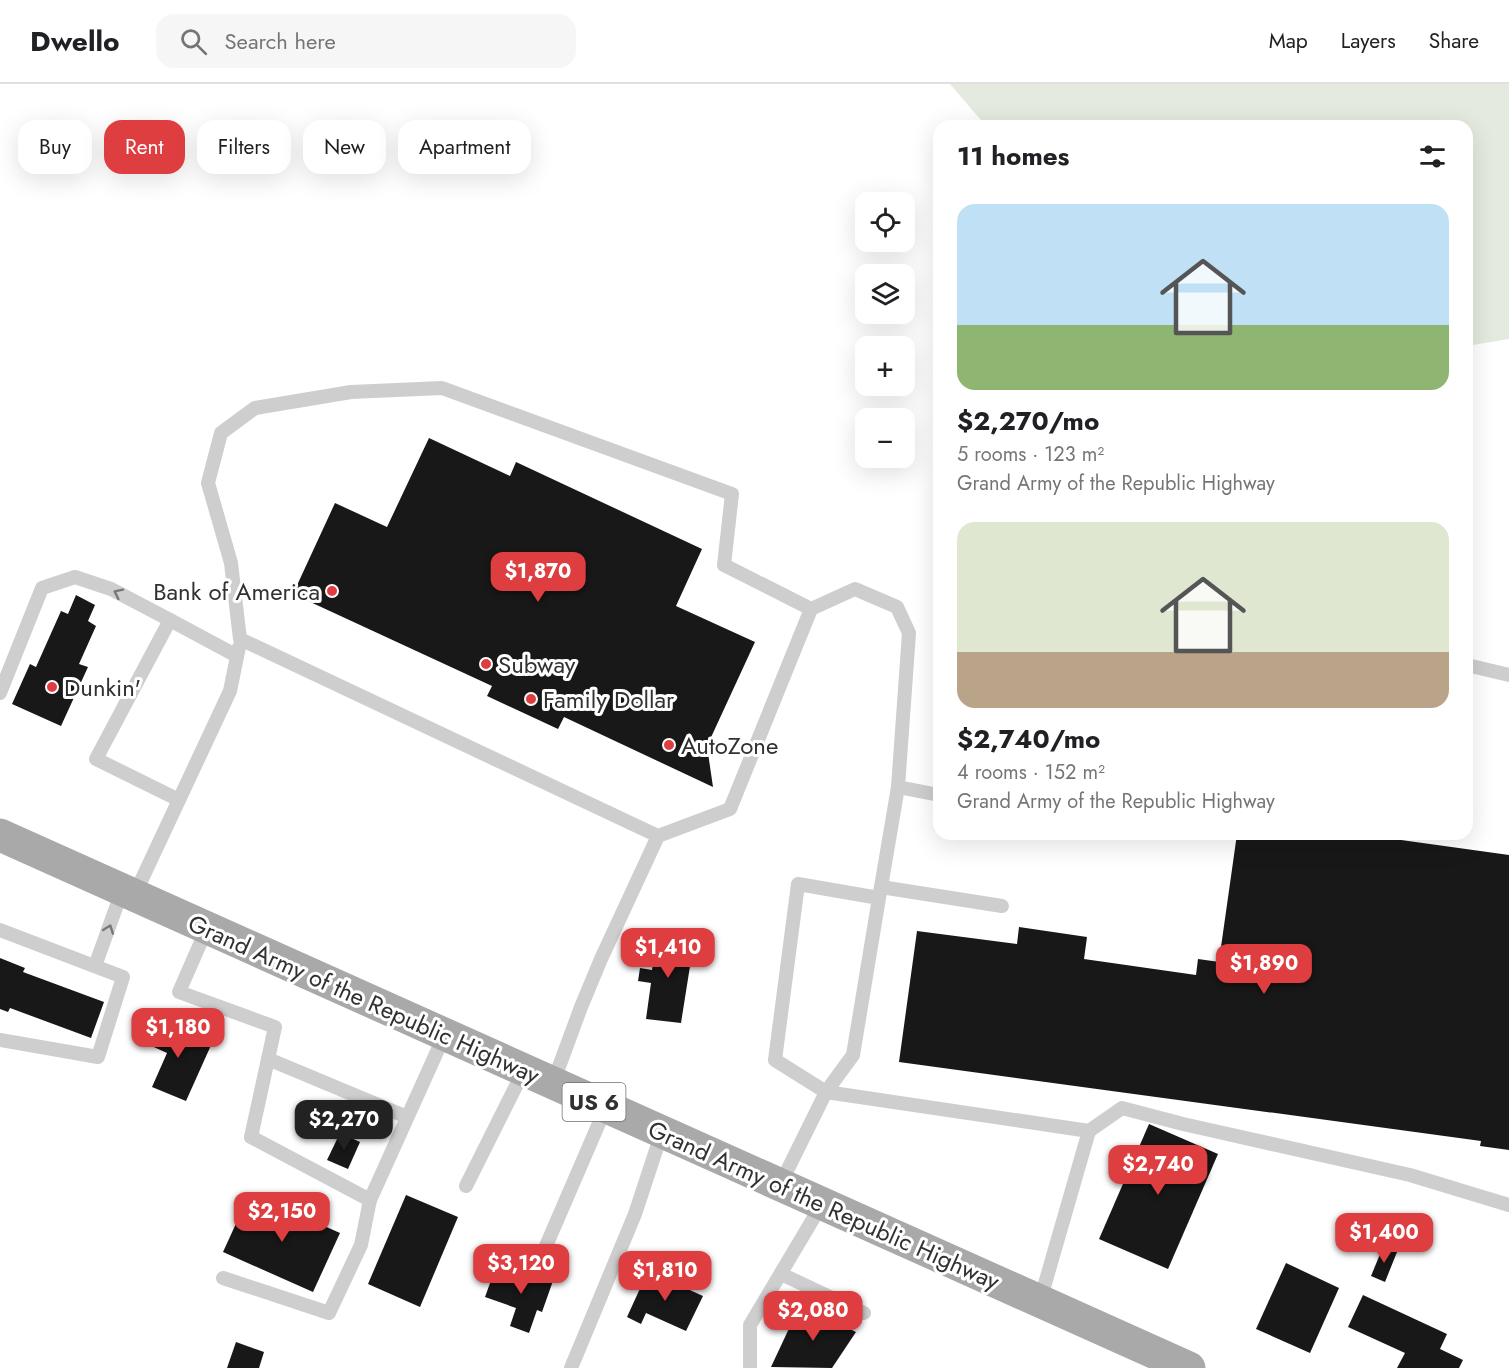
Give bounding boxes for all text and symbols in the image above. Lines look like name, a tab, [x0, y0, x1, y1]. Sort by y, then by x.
search box	[156, 14, 576, 68]
text: Dwello	[30, 21, 120, 62]
icon: search	[177, 25, 210, 58]
text: Search here	[225, 25, 336, 57]
text: Map	[1269, 26, 1308, 56]
text: Layers	[1341, 26, 1396, 56]
text: Share	[1429, 26, 1479, 56]
chip: Buy	[18, 120, 92, 174]
chip: Rent	[104, 120, 185, 174]
chip: Filters	[197, 120, 291, 174]
chip: New	[303, 120, 386, 174]
chip: Apartment	[398, 120, 531, 174]
text: 11 homes	[957, 137, 1069, 175]
icon: filters	[1416, 140, 1449, 173]
map controls	[855, 192, 915, 468]
button: locate	[855, 192, 915, 252]
icon: home	[1149, 243, 1257, 351]
button: layers	[855, 264, 915, 324]
button: +	[855, 336, 915, 396]
text: $2,270/mo	[957, 402, 1099, 440]
button: −	[855, 408, 915, 468]
text: 5 rooms · 123 m²	[957, 440, 1104, 469]
text: Grand Army of the Republic Highway	[957, 469, 1275, 498]
pin: $1,870	[489, 552, 587, 603]
text: $1,870	[505, 557, 571, 586]
icon: home	[1149, 561, 1257, 669]
place label: Bank of America	[153, 574, 320, 609]
marker: Bank of America	[325, 584, 339, 598]
one-way arrow	[113, 588, 124, 600]
place label: Subway	[498, 647, 576, 682]
marker: Subway	[479, 657, 493, 671]
place label: Dunkin'	[64, 670, 141, 705]
marker: Dunkin'	[45, 680, 59, 694]
place label: Family Dollar	[543, 682, 675, 717]
marker: Family Dollar	[524, 692, 538, 706]
text: $2,740/mo	[957, 720, 1100, 758]
place label: AutoZone	[681, 728, 778, 763]
marker: AutoZone	[662, 738, 676, 752]
text: 4 rooms · 152 m²	[957, 758, 1105, 787]
text: Grand Army of the Republic Highway	[957, 787, 1275, 816]
street label: Grand Army of the Republic Highway	[183, 905, 546, 1093]
one-way arrow	[101, 924, 114, 934]
pin: $1,410	[619, 928, 717, 979]
text: $1,410	[635, 933, 701, 962]
pin: $1,890	[1215, 944, 1313, 995]
text: $1,890	[1230, 949, 1298, 978]
pin: $1,180	[129, 1008, 227, 1059]
text: $1,180	[145, 1013, 211, 1042]
road number: US 6	[562, 1083, 626, 1121]
pin: $2,270	[295, 1100, 393, 1151]
text: $2,270	[309, 1105, 379, 1134]
street label: Grand Army of the Republic Highway	[643, 1111, 1006, 1299]
pin: $2,740	[1109, 1145, 1207, 1196]
text: $2,740	[1122, 1150, 1194, 1179]
pin: $2,150	[233, 1192, 331, 1243]
text: $2,150	[248, 1197, 316, 1226]
pin: $1,400	[1335, 1213, 1433, 1264]
text: $1,400	[1349, 1218, 1419, 1247]
pin: $3,120	[472, 1244, 570, 1295]
text: $3,120	[487, 1249, 555, 1278]
pin: $1,810	[616, 1251, 714, 1302]
text: $1,810	[632, 1256, 698, 1285]
pin: $2,080	[764, 1291, 862, 1342]
text: $2,080	[777, 1296, 849, 1325]

